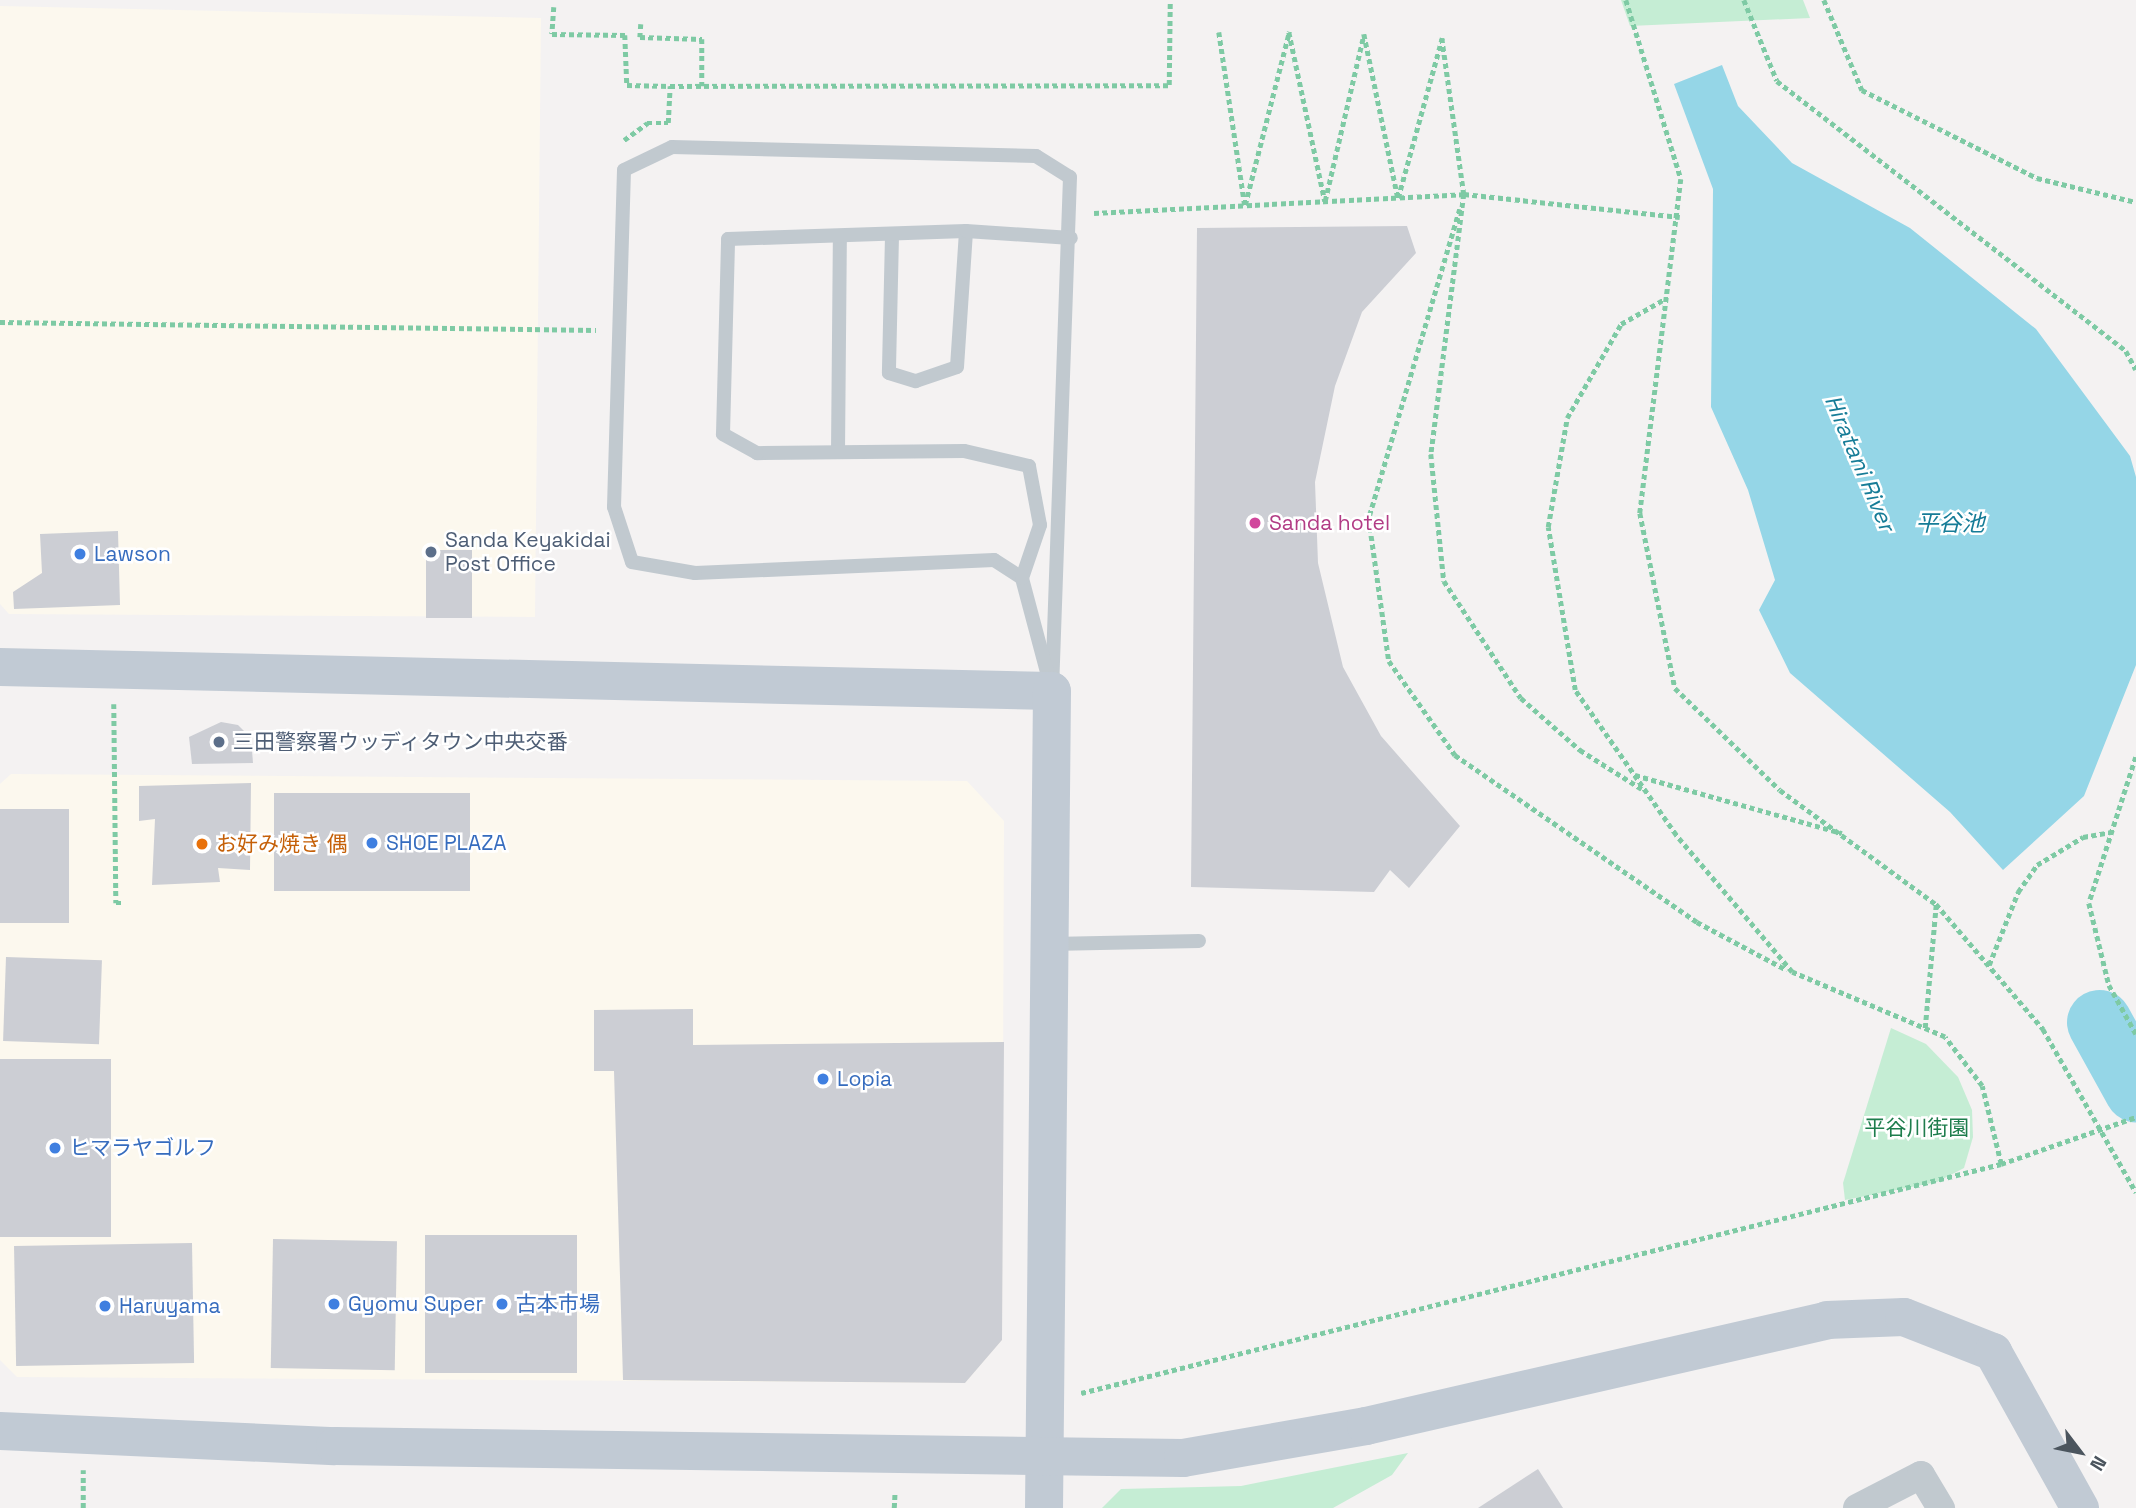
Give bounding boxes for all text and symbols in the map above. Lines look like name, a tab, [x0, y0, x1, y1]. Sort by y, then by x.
water label: Hiratani River	[1819, 391, 1901, 535]
water label: 平谷池	[1916, 509, 1984, 537]
place label: Sanda hotel	[1269, 510, 1390, 536]
marker: Sanda hotel	[1247, 515, 1263, 531]
place label: Sanda Keyakidai Post Office	[445, 527, 611, 577]
place label: Lawson	[94, 541, 171, 567]
marker: Sanda Keyakidai Post Office	[423, 544, 439, 560]
marker: Lawson	[72, 546, 88, 562]
place label: 三田警察署ウッディタウン中央交番	[233, 729, 569, 755]
marker: 三田警察署ウッディタウン中央交番	[211, 734, 227, 750]
place label: SHOE PLAZA	[386, 830, 507, 856]
place label: お好み焼き 偶	[216, 831, 347, 857]
marker: SHOE PLAZA	[364, 835, 380, 851]
marker: お好み焼き 偶	[194, 836, 210, 852]
place label: Lopia	[837, 1066, 892, 1092]
marker: Lopia	[815, 1071, 831, 1087]
park label: 平谷川街園	[1865, 1115, 1969, 1141]
place label: ヒマラヤゴルフ	[69, 1135, 216, 1161]
marker: ヒマラヤゴルフ	[47, 1140, 63, 1156]
place label: Gyomu Super	[348, 1291, 483, 1317]
place label: 古本市場	[516, 1291, 600, 1317]
place label: Haruyama	[119, 1293, 221, 1319]
marker: Gyomu Super	[326, 1296, 342, 1312]
marker: 古本市場	[494, 1296, 510, 1312]
marker: Haruyama	[97, 1298, 113, 1314]
north arrow	[2045, 1417, 2115, 1487]
text: N	[2084, 1451, 2112, 1475]

